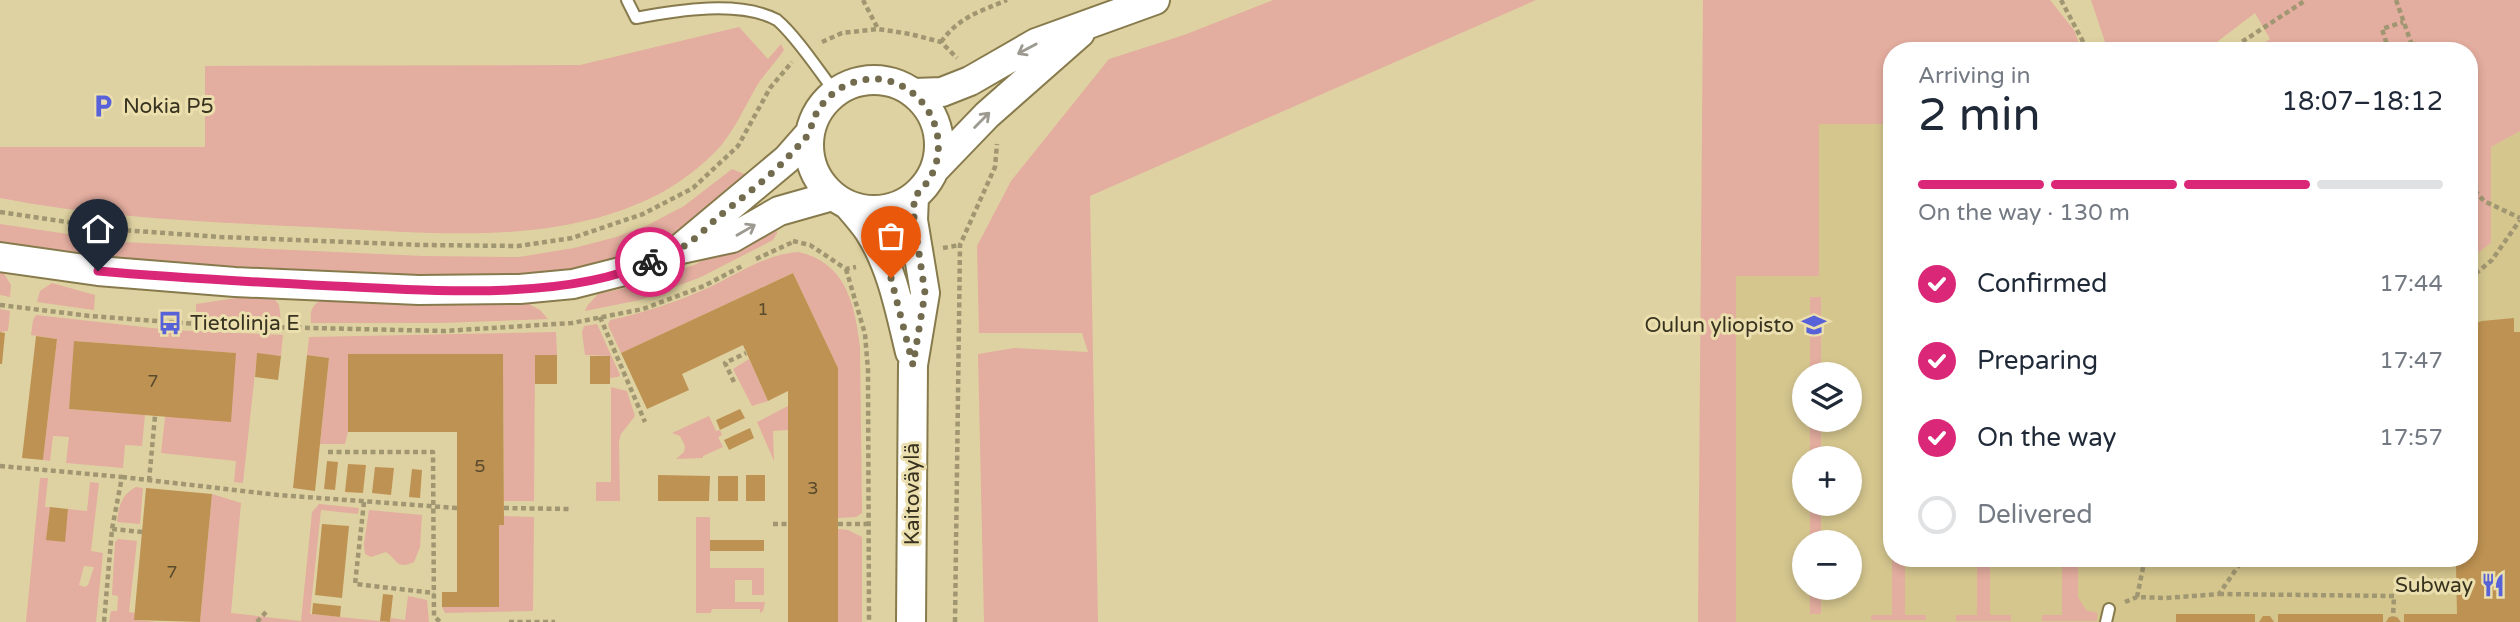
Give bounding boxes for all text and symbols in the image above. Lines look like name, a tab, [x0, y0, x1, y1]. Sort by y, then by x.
one-way arrow	[1017, 42, 1037, 56]
text: Arriving in	[1918, 62, 2031, 90]
text: 18:07–18:12	[2282, 86, 2443, 117]
text: 2 min	[1918, 88, 2041, 143]
parking icon: Nokia P5	[89, 92, 117, 120]
place label: Nokia P5	[123, 94, 214, 119]
one-way arrow	[973, 112, 990, 129]
pin	[68, 199, 128, 271]
text: On the way · 130 m	[1918, 199, 2130, 227]
pin	[861, 206, 921, 278]
icon: home	[79, 210, 117, 248]
icon: bag	[872, 217, 910, 255]
one-way arrow	[735, 223, 756, 236]
courier	[615, 227, 685, 297]
icon: bike	[631, 243, 669, 281]
icon: check	[1918, 265, 1956, 303]
text: Confirmed	[1977, 268, 2107, 299]
text: 17:44	[2379, 270, 2443, 298]
house number: 1	[757, 298, 769, 320]
bus stop icon: Tietolinja E	[156, 309, 184, 337]
place label: Tietolinja E	[190, 311, 300, 336]
school or university icon: Oulun yliopisto	[1800, 311, 1828, 339]
place label: Oulun yliopisto	[1644, 313, 1794, 338]
icon: check	[1918, 342, 1956, 380]
text: Preparing	[1977, 345, 2098, 376]
text: 17:47	[2379, 347, 2443, 375]
map controls	[1792, 362, 1862, 600]
button: layers	[1792, 362, 1862, 432]
house number: 7	[147, 370, 159, 392]
icon: check	[1918, 419, 1956, 457]
text: On the way	[1977, 422, 2117, 453]
text: 17:57	[2379, 424, 2443, 452]
street label: Kaitoväylä	[900, 443, 925, 545]
button: +	[1792, 446, 1862, 516]
house number: 5	[474, 455, 486, 477]
house number: 3	[807, 477, 819, 499]
text: Delivered	[1977, 499, 2093, 530]
button: −	[1792, 530, 1862, 600]
house number: 7	[166, 561, 178, 583]
restaurant icon: Subway	[2479, 571, 2507, 599]
place label: Subway	[2395, 573, 2473, 598]

